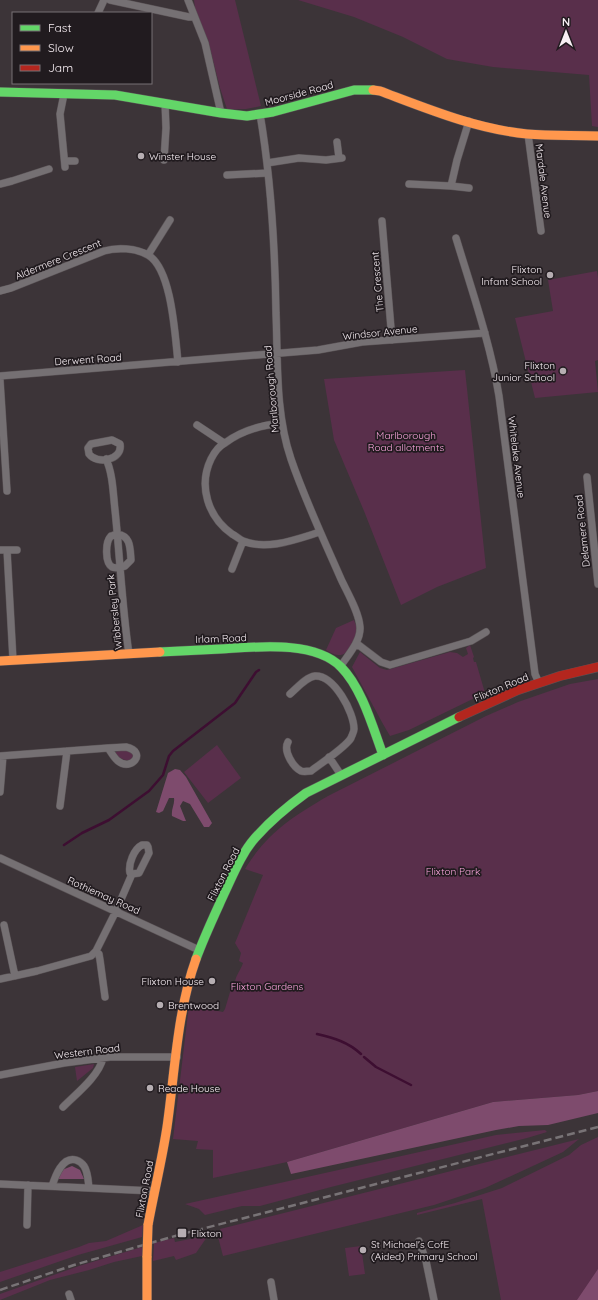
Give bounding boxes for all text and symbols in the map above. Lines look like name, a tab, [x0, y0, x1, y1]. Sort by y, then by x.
legend	[12, 12, 152, 84]
north arrow	[546, 12, 586, 52]
text: N	[562, 15, 570, 29]
text: Fast	[48, 20, 72, 35]
text: Slow	[48, 40, 74, 55]
text: Jam	[48, 60, 73, 75]
street label: Moorside Road	[264, 78, 335, 109]
street label: Mardale Avenue	[532, 143, 555, 219]
place label: Winster House	[149, 150, 216, 163]
marker: Winster House	[136, 151, 146, 161]
street label: Aldermere Crescent	[13, 236, 104, 283]
street label: The Crescent	[368, 251, 387, 313]
place label: Flixton Infant School	[481, 263, 542, 288]
marker: Flixton Infant School	[545, 270, 555, 280]
street label: Windsor Avenue	[342, 322, 418, 343]
street label: Marlborough Road	[261, 345, 282, 433]
street label: Derwent Road	[54, 351, 122, 368]
place label: Flixton Junior School	[492, 359, 555, 384]
marker: Flixton Junior School	[558, 366, 568, 376]
street label: Whitelake Avenue	[505, 415, 528, 499]
park label: Marlborough Road allotments	[368, 429, 444, 454]
street label: Delamere Road	[572, 494, 593, 568]
street label: Wibbersley Park	[104, 574, 125, 650]
street label: Irlam Road	[195, 631, 247, 646]
street label: Flixton Road	[472, 670, 530, 705]
street label: Flixton Road	[204, 845, 242, 903]
park label: Flixton Park	[426, 865, 480, 878]
street label: Rothiemay Road	[66, 874, 142, 917]
place label: Flixton House	[141, 975, 204, 988]
marker: Flixton House	[207, 976, 217, 986]
park label: Flixton Gardens	[231, 980, 303, 993]
place label: Brentwood	[168, 999, 219, 1012]
marker: Brentwood	[155, 1000, 165, 1010]
street label: Western Road	[54, 1041, 121, 1062]
place label: Reade House	[158, 1082, 220, 1095]
marker: Reade House	[145, 1083, 155, 1093]
street label: Flixton Road	[133, 1159, 156, 1219]
marker: Flixton	[176, 1227, 188, 1239]
place label: Flixton	[191, 1227, 222, 1240]
place label: St Michael's CofE (Aided) Primary School	[371, 1238, 478, 1263]
marker: St Michael's CofE (Aided) Primary School	[358, 1245, 368, 1255]

